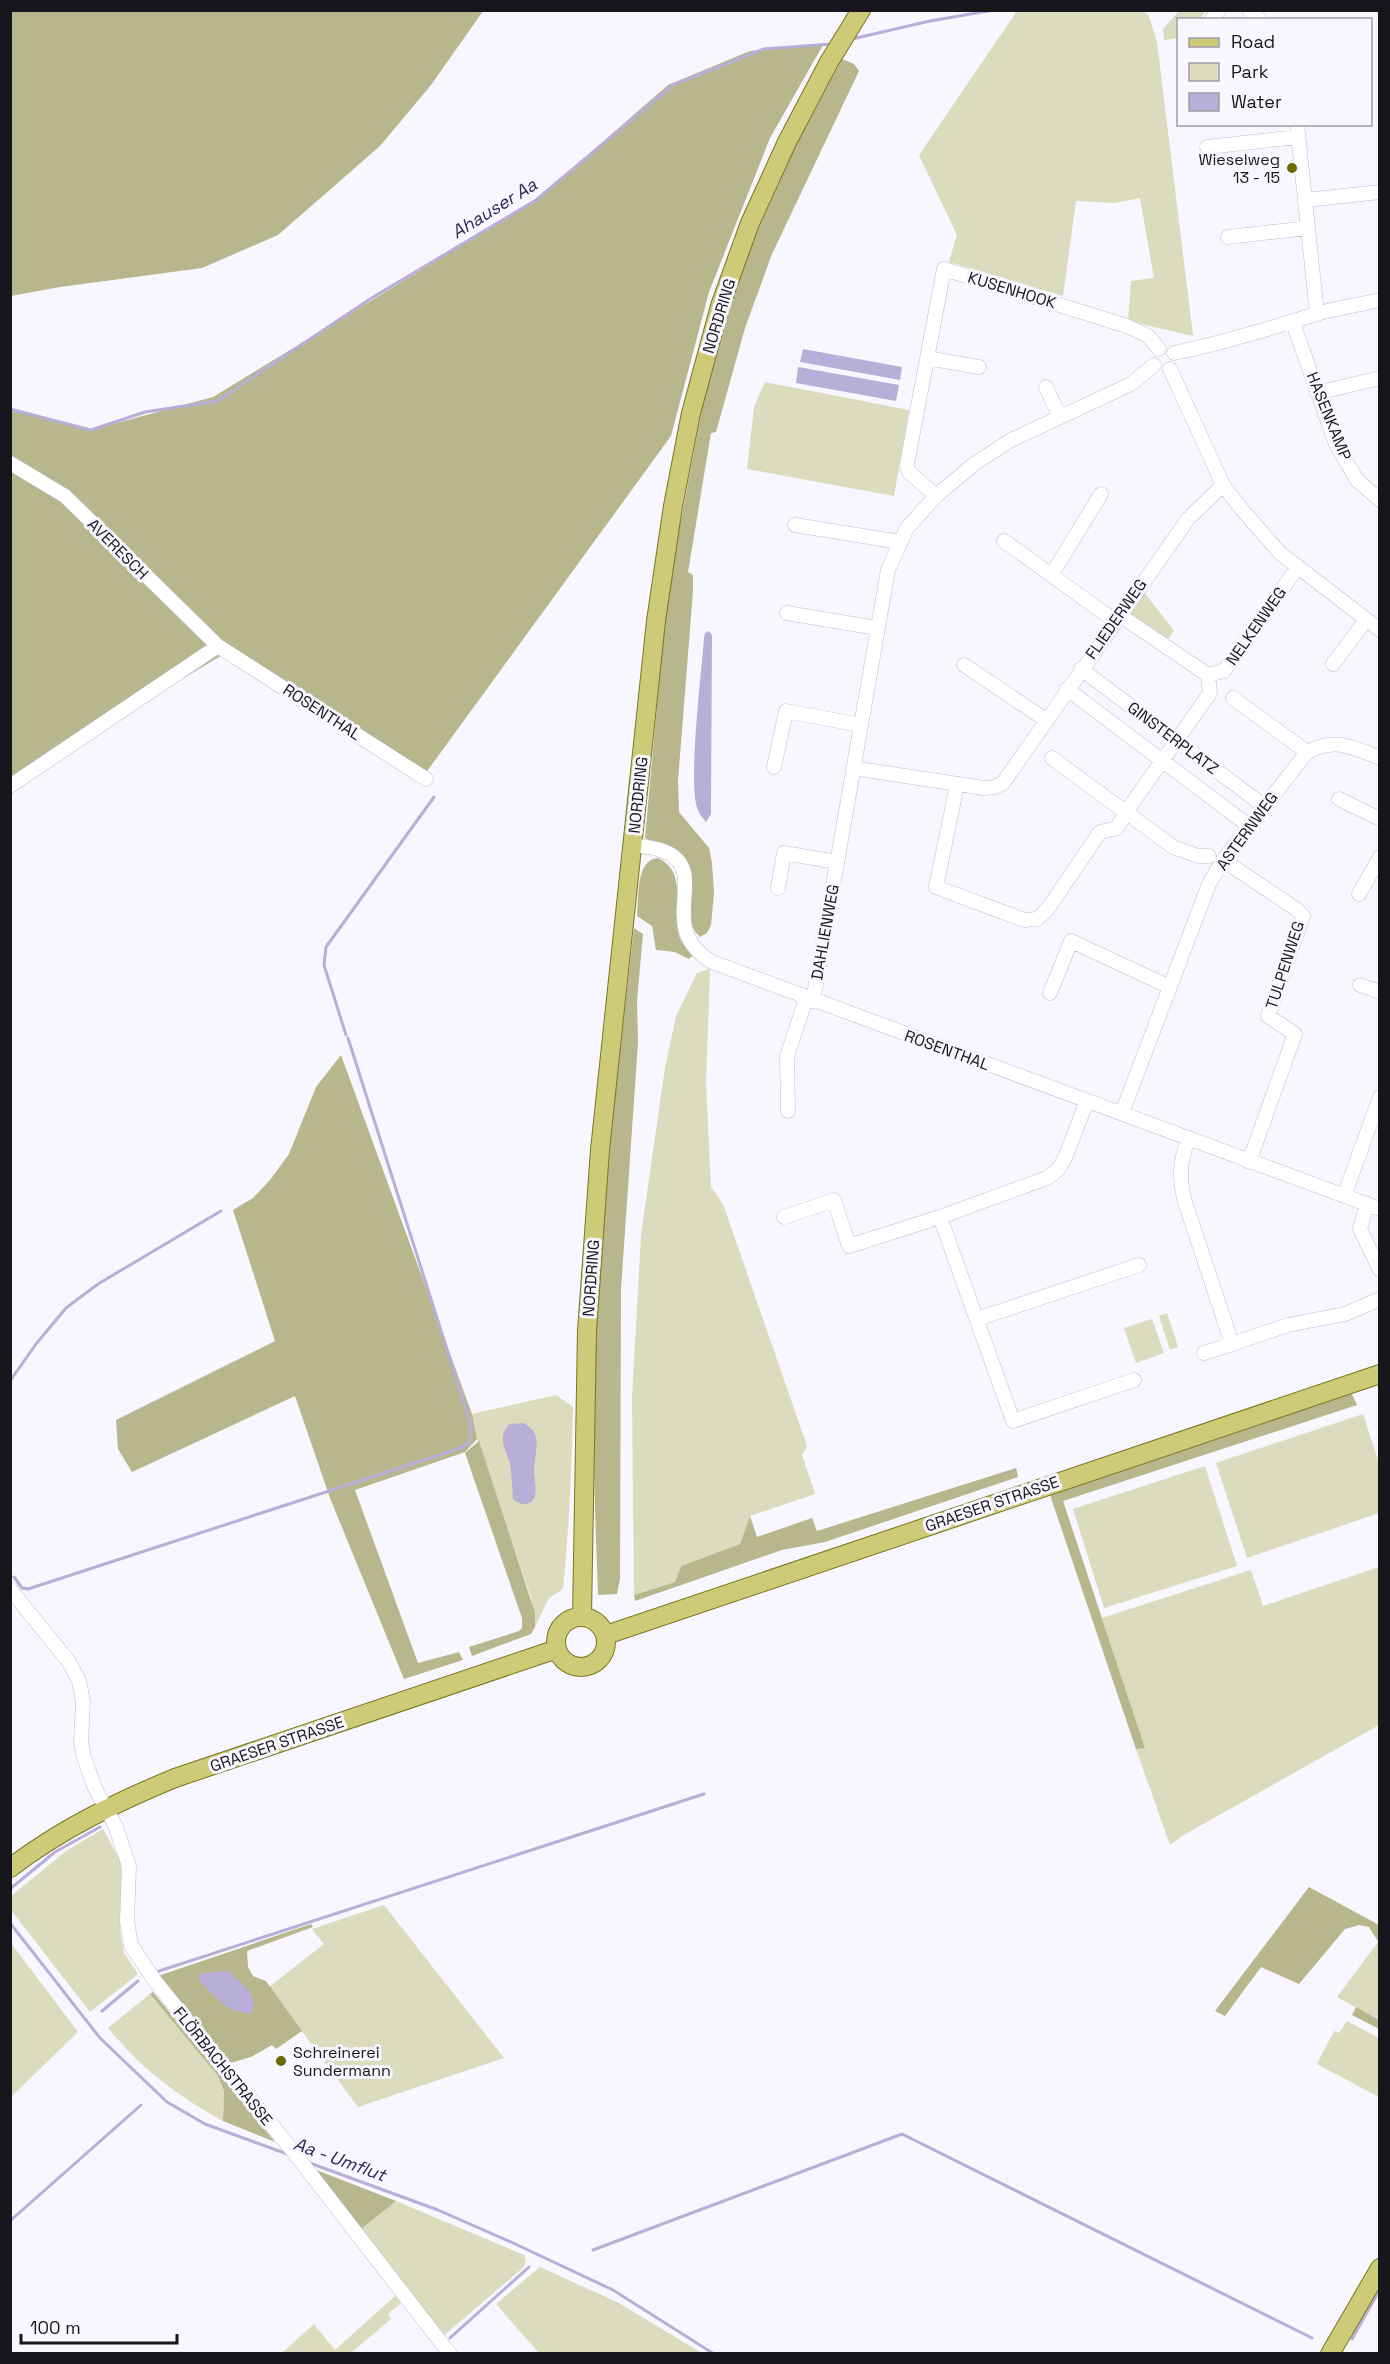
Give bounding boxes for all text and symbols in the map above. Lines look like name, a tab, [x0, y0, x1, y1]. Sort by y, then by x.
legend	[1177, 18, 1372, 126]
text: Road	[1231, 30, 1275, 53]
text: Park	[1231, 60, 1269, 83]
text: Water	[1231, 90, 1282, 113]
place label: Wieselweg 13 - 15	[1198, 149, 1280, 188]
marker: Wieselweg 13 - 15	[1285, 161, 1299, 175]
water label: Ahauser Aa	[447, 172, 542, 243]
street label: KUSENHOOK	[965, 267, 1059, 313]
street label: NORDRING	[698, 276, 740, 356]
street label: HASENKAMP	[1302, 369, 1356, 464]
street label: AVERESCH	[83, 514, 153, 584]
street label: FLIEDERWEG	[1081, 575, 1151, 663]
street label: NELKENWEG	[1221, 583, 1291, 669]
street label: ROSENTHAL	[279, 679, 365, 745]
street label: GINSTERPLATZ	[1123, 697, 1223, 779]
street label: NORDRING	[624, 756, 652, 834]
street label: ASTERNWEG	[1211, 788, 1283, 874]
street label: DAHLIENWEG	[806, 882, 844, 982]
street label: TULPENWEG	[1261, 918, 1309, 1012]
street label: ROSENTHAL	[902, 1025, 993, 1075]
street label: NORDRING	[578, 1239, 604, 1317]
street label: GRAESER STRASSE	[922, 1471, 1062, 1537]
street label: GRAESER STRASSE	[207, 1711, 347, 1777]
street label: FLÖRBACHSTRASSE	[169, 2002, 277, 2130]
place label: Schreinerei Sundermann	[293, 2042, 391, 2081]
marker: Schreinerei Sundermann	[274, 2054, 288, 2068]
water label: Aa - Umflut	[291, 2132, 391, 2187]
scale bar	[21, 2307, 177, 2345]
text: 100 m	[30, 2316, 81, 2339]

